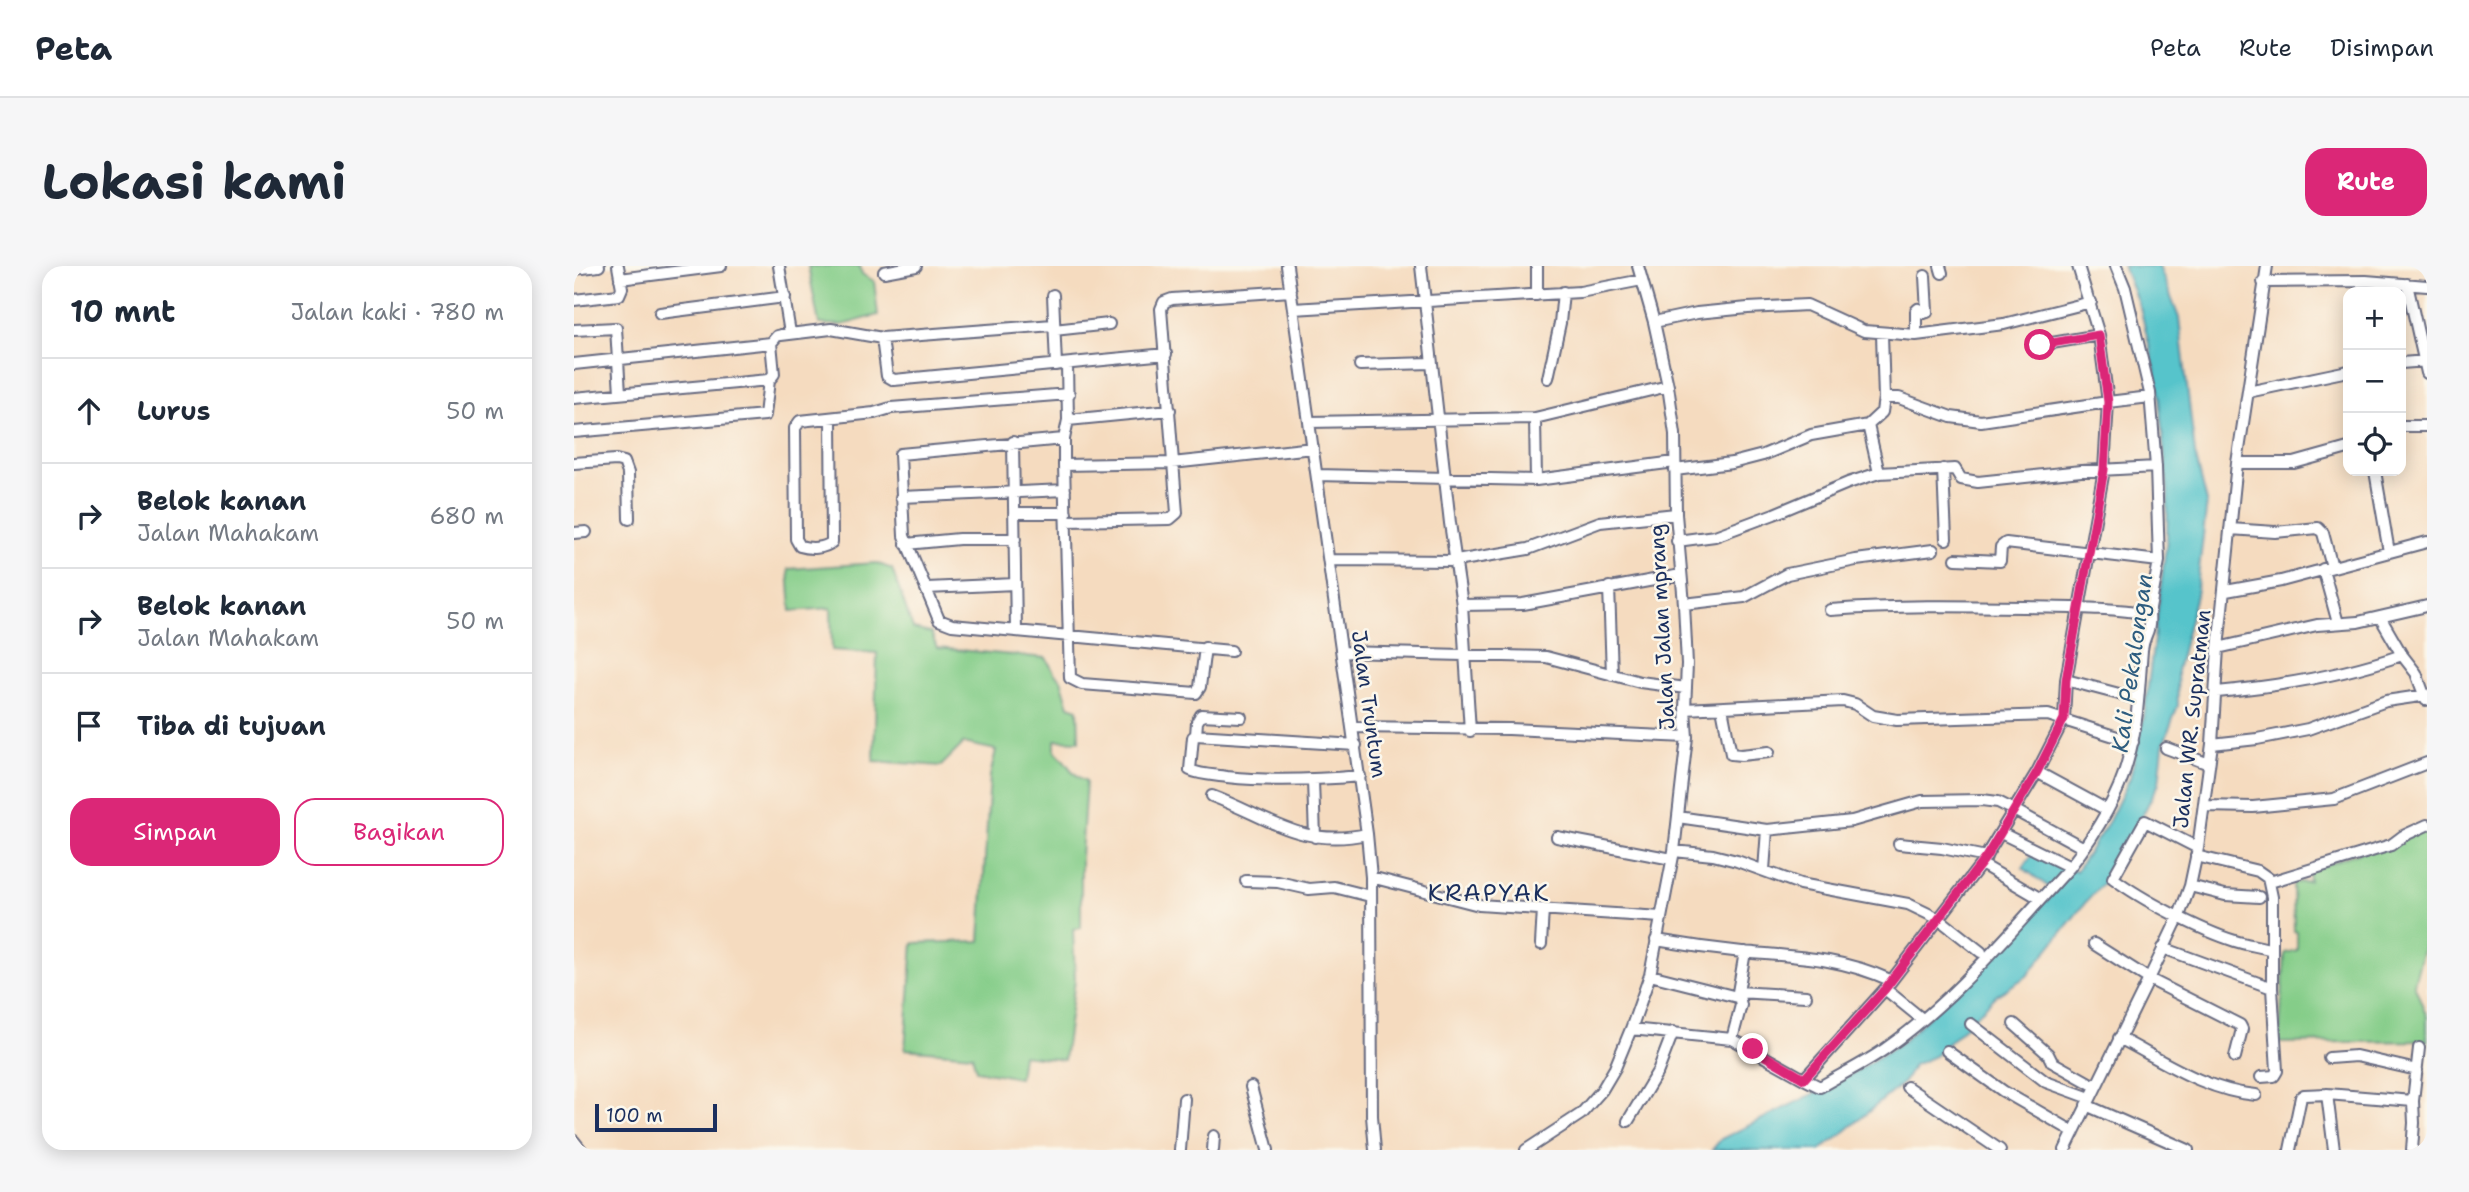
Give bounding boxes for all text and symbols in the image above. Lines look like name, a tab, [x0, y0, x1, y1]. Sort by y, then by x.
text: Peta	[35, 26, 112, 71]
text: Peta	[2150, 32, 2201, 64]
text: Rute	[2239, 32, 2292, 64]
text: Disimpan	[2330, 32, 2434, 64]
button: Rute	[2305, 148, 2427, 216]
text: Lokasi kami	[42, 149, 346, 215]
map controls	[2343, 287, 2406, 476]
button: +	[2343, 287, 2406, 350]
text: 10 mnt	[70, 291, 175, 332]
text: Jalan kaki · 780 m	[290, 297, 504, 327]
route start	[2024, 329, 2055, 360]
button: −	[2343, 350, 2406, 413]
icon: ahead	[70, 392, 108, 430]
text: Lurus	[137, 393, 210, 428]
text: 50 m	[446, 396, 504, 426]
button: locate	[2343, 413, 2406, 476]
text: Belok kanan	[137, 483, 306, 518]
icon: right	[70, 497, 108, 535]
text: 680 m	[429, 501, 504, 531]
text: Jalan Mahakam	[137, 518, 319, 548]
street label: Jalan Jalan mprang	[1643, 523, 1681, 731]
water label: Kali Pekalongan	[2105, 571, 2159, 755]
text: Belok kanan	[137, 588, 306, 623]
icon: right	[70, 602, 108, 640]
text: 50 m	[446, 606, 504, 636]
street label: Jalan WR. Supratman	[2167, 608, 2217, 830]
text: Jalan Mahakam	[137, 623, 319, 653]
street label: Jalan Truntum	[1345, 628, 1393, 780]
icon: arrive	[70, 707, 108, 745]
text: Tiba di tujuan	[137, 708, 326, 743]
button: Simpan	[70, 798, 280, 866]
button: Bagikan	[294, 798, 504, 866]
district label: KRAPYAK	[1428, 877, 1550, 909]
route end	[1737, 1033, 1768, 1064]
scale bar	[595, 1101, 718, 1133]
text: 100 m	[606, 1103, 663, 1128]

